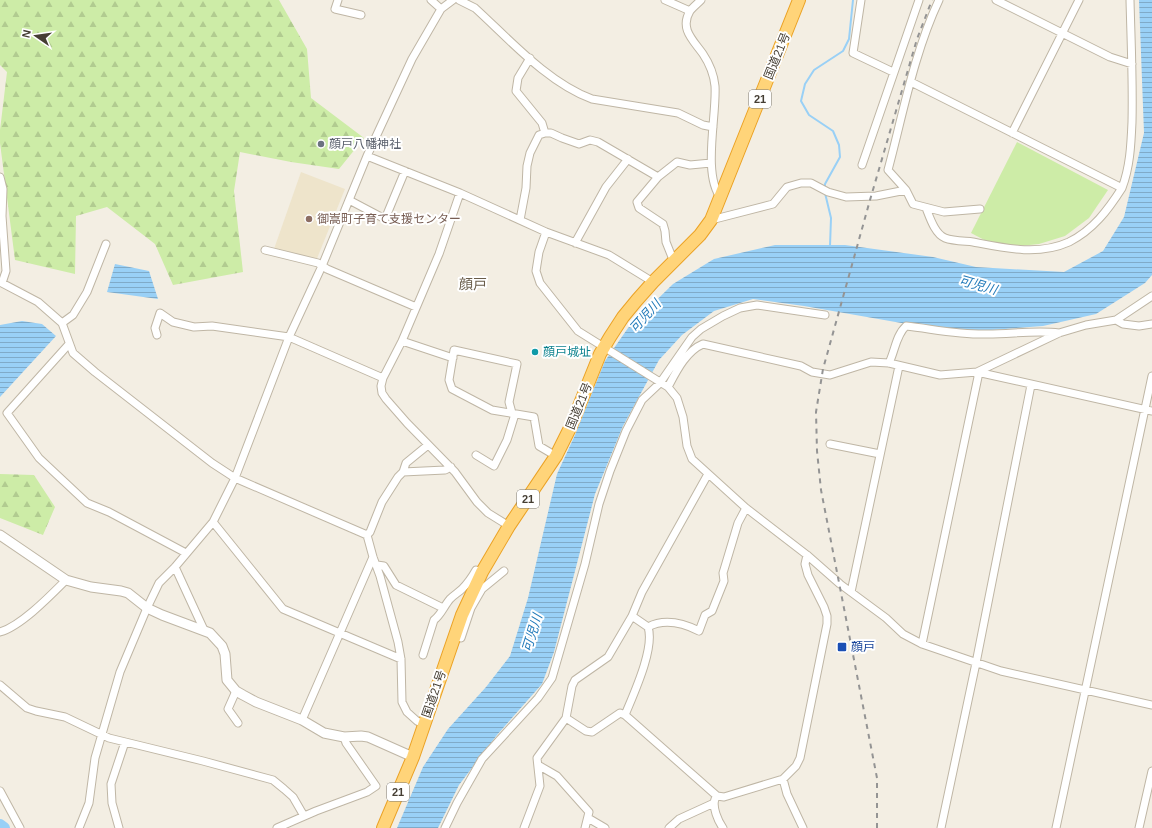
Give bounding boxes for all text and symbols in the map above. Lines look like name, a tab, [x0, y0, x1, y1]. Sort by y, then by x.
north arrow	[16, 16, 56, 56]
text: N	[20, 28, 33, 39]
street label: 国道21号	[761, 30, 793, 82]
road number: 21	[749, 90, 771, 108]
place label: 顔戸八幡神社	[329, 137, 401, 151]
marker: 顔戸八幡神社	[316, 139, 326, 149]
place label: 御嵩町子育て支援センター	[317, 212, 461, 226]
marker: 御嵩町子育て支援センター	[304, 214, 314, 224]
water label: 可児川	[957, 272, 1001, 298]
district label: 顔戸	[459, 276, 487, 292]
water label: 可児川	[626, 295, 665, 336]
place label: 顔戸城址	[543, 345, 591, 359]
marker: 顔戸城址	[530, 347, 540, 357]
street label: 国道21号	[563, 380, 595, 432]
road number: 21	[517, 490, 539, 508]
water label: 可児川	[519, 610, 545, 654]
place label: 顔戸	[851, 640, 875, 654]
marker: 顔戸	[836, 641, 848, 653]
street label: 国道21号	[419, 668, 449, 720]
road number: 21	[387, 783, 409, 801]

